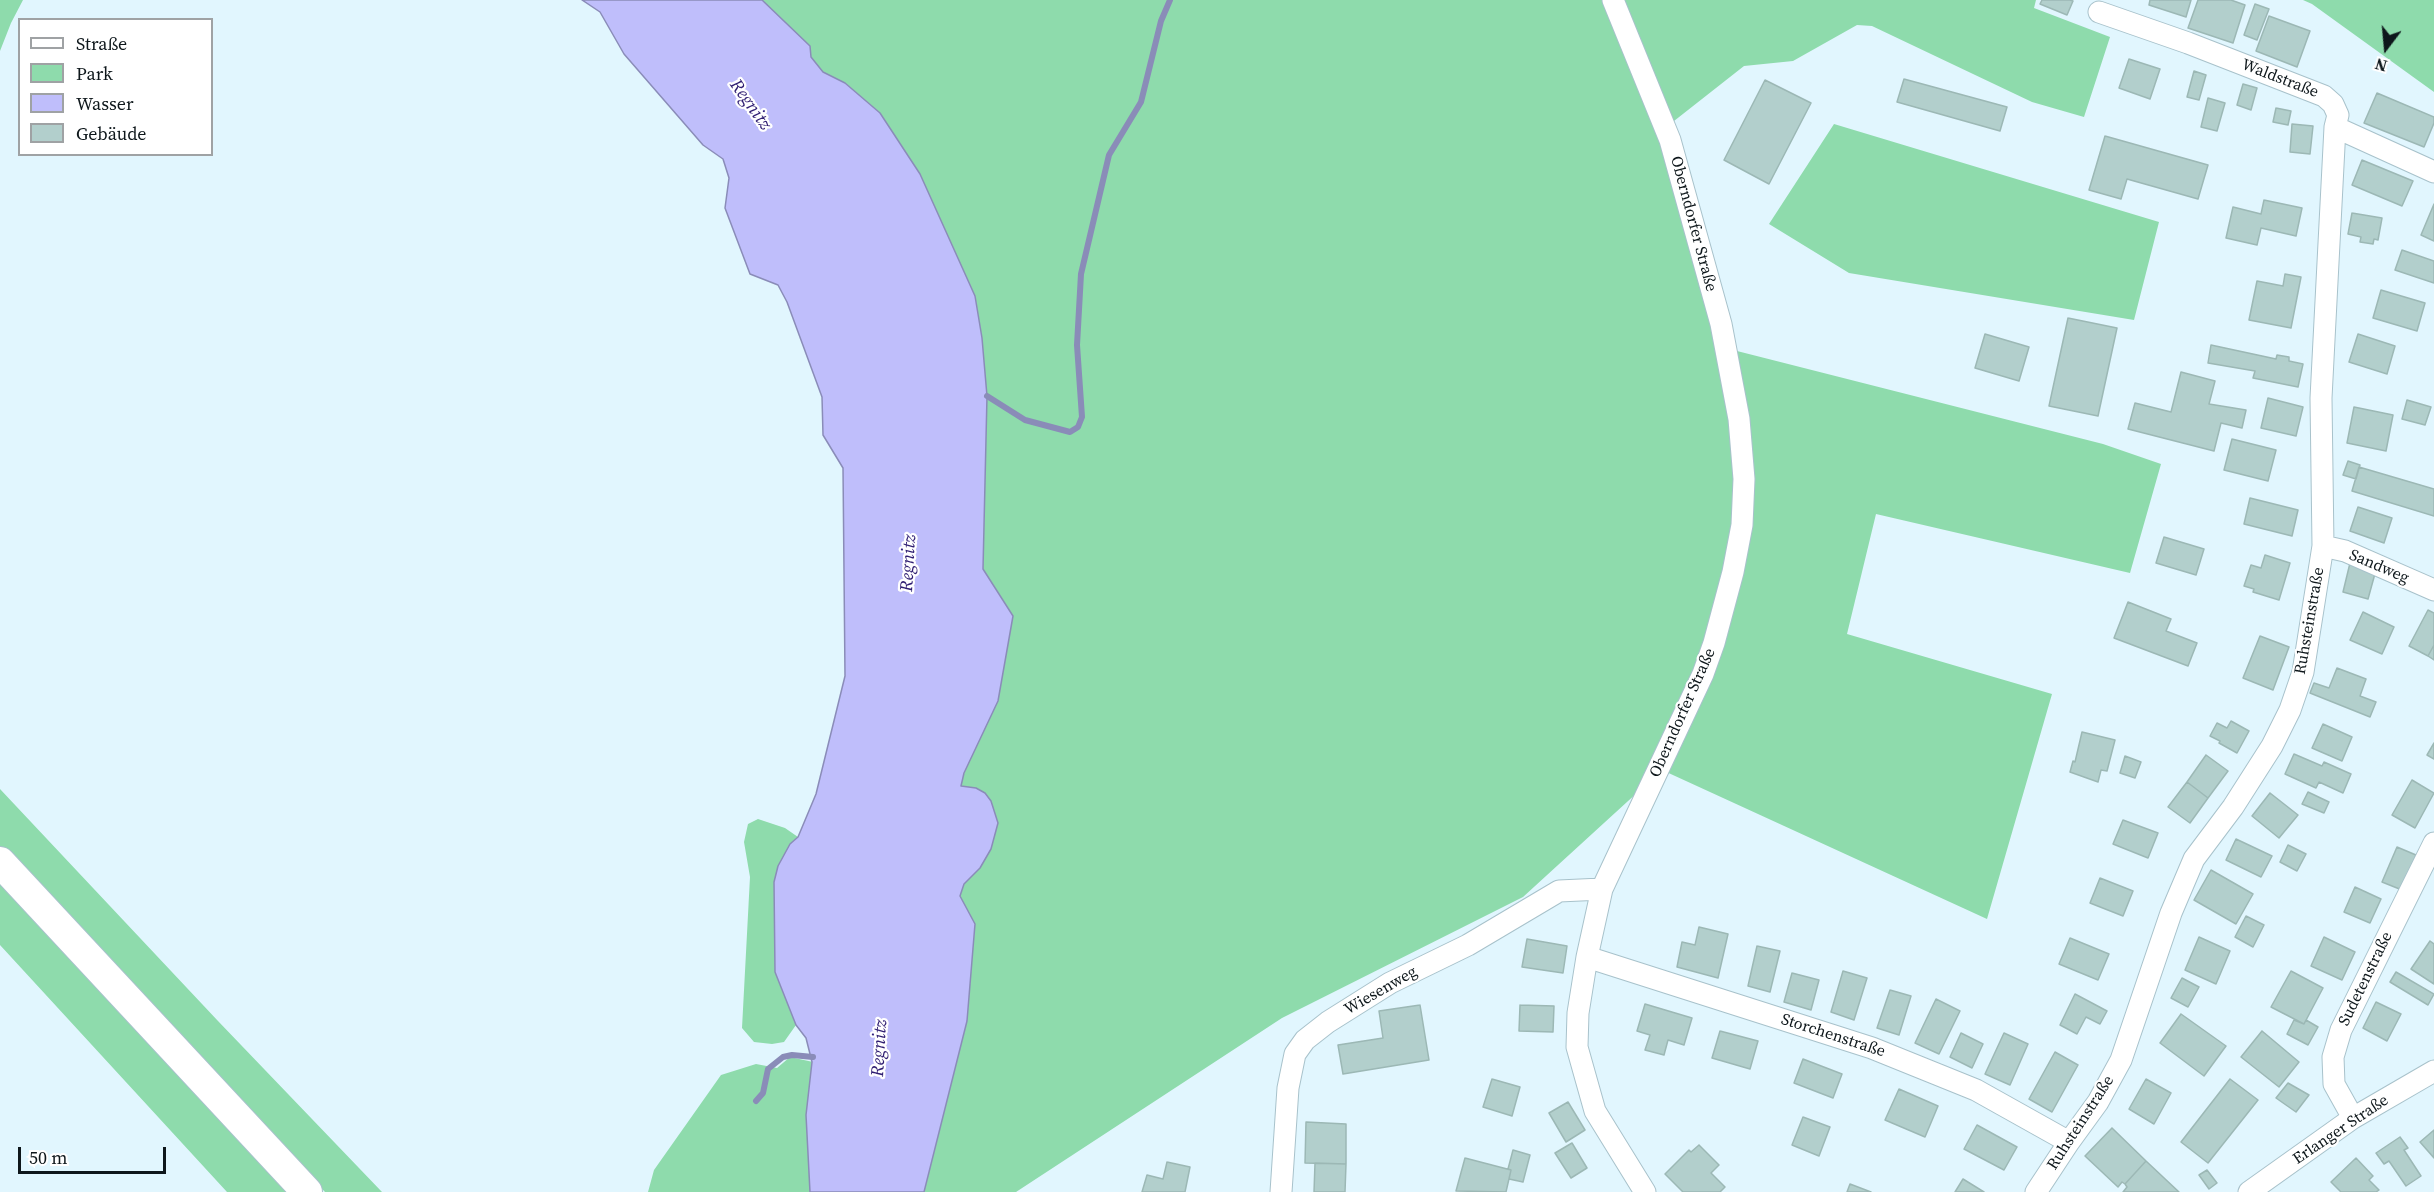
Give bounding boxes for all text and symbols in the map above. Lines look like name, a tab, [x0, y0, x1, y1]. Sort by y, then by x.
legend	[18, 18, 213, 156]
north arrow	[2356, 18, 2416, 78]
text: Straße	[76, 31, 127, 56]
text: N	[2372, 53, 2390, 77]
street label: Waldstraße	[2239, 56, 2321, 102]
text: Park	[76, 61, 113, 86]
water label: Regnitz	[724, 75, 776, 135]
text: Wasser	[76, 91, 134, 116]
text: Gebäude	[76, 121, 147, 146]
street label: Oberndorfer Straße	[1666, 154, 1720, 294]
water label: Regnitz	[897, 534, 921, 592]
street label: Sandweg	[2346, 546, 2412, 588]
street label: Ruhsteinstraße	[2291, 566, 2329, 676]
street label: Oberndorfer Straße	[1646, 645, 1720, 781]
street label: Sudetenstraße	[2335, 929, 2397, 1029]
street label: Wiesenweg	[1341, 963, 1421, 1019]
street label: Storchenstraße	[1779, 1010, 1887, 1062]
water label: Regnitz	[868, 1019, 892, 1077]
street label: Ruhsteinstraße	[2043, 1072, 2119, 1174]
street label: Erlanger Straße	[2290, 1091, 2392, 1169]
scale bar	[21, 1135, 170, 1173]
text: 50 m	[29, 1145, 67, 1170]

